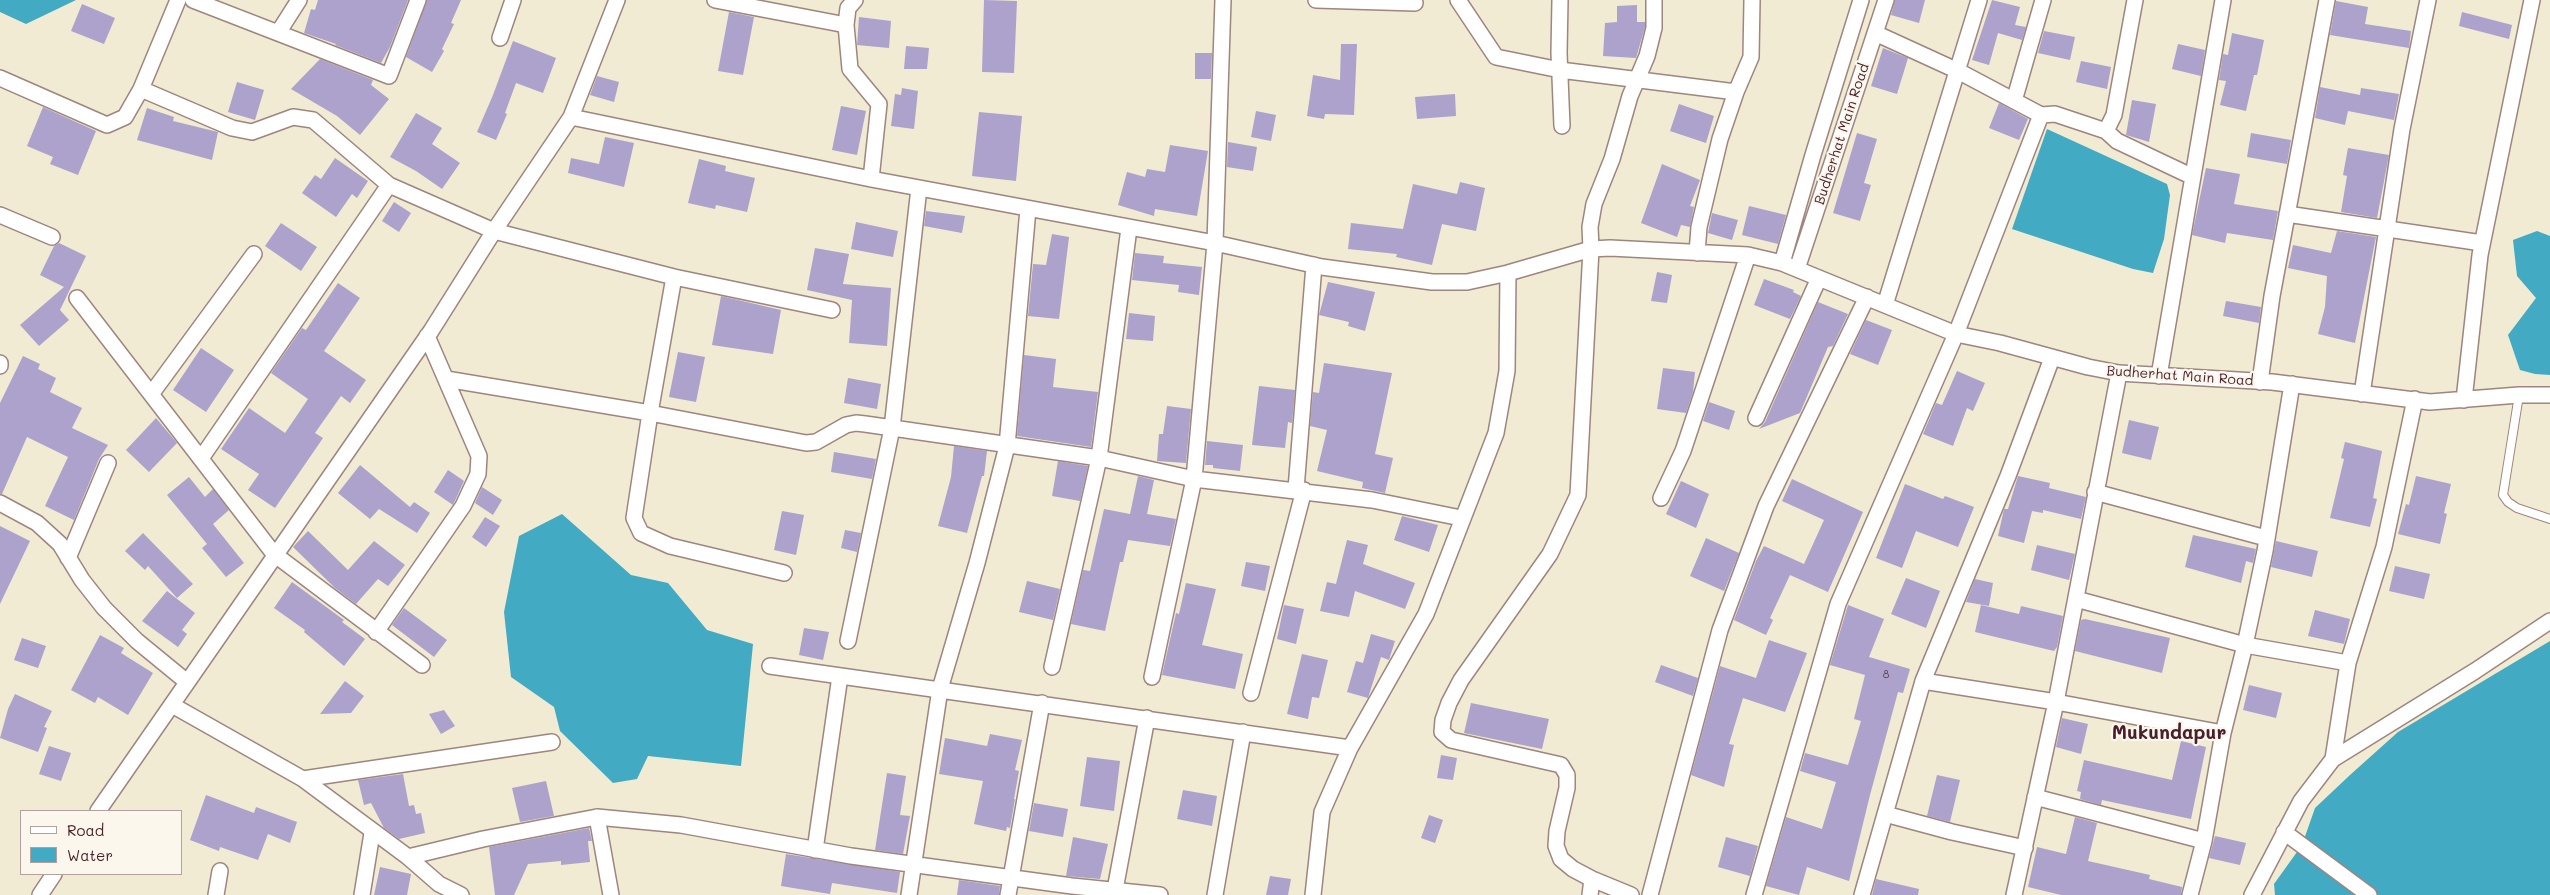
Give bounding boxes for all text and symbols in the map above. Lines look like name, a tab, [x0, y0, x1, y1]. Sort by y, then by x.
street label: Budherhat Main Road	[1811, 61, 1873, 207]
street label: Budherhat Main Road	[2106, 362, 2254, 390]
house number: 8	[1883, 668, 1889, 682]
district label: Mukundapur	[2112, 722, 2226, 744]
legend	[20, 810, 182, 875]
text: Road	[67, 820, 104, 840]
text: Water	[67, 845, 113, 865]

